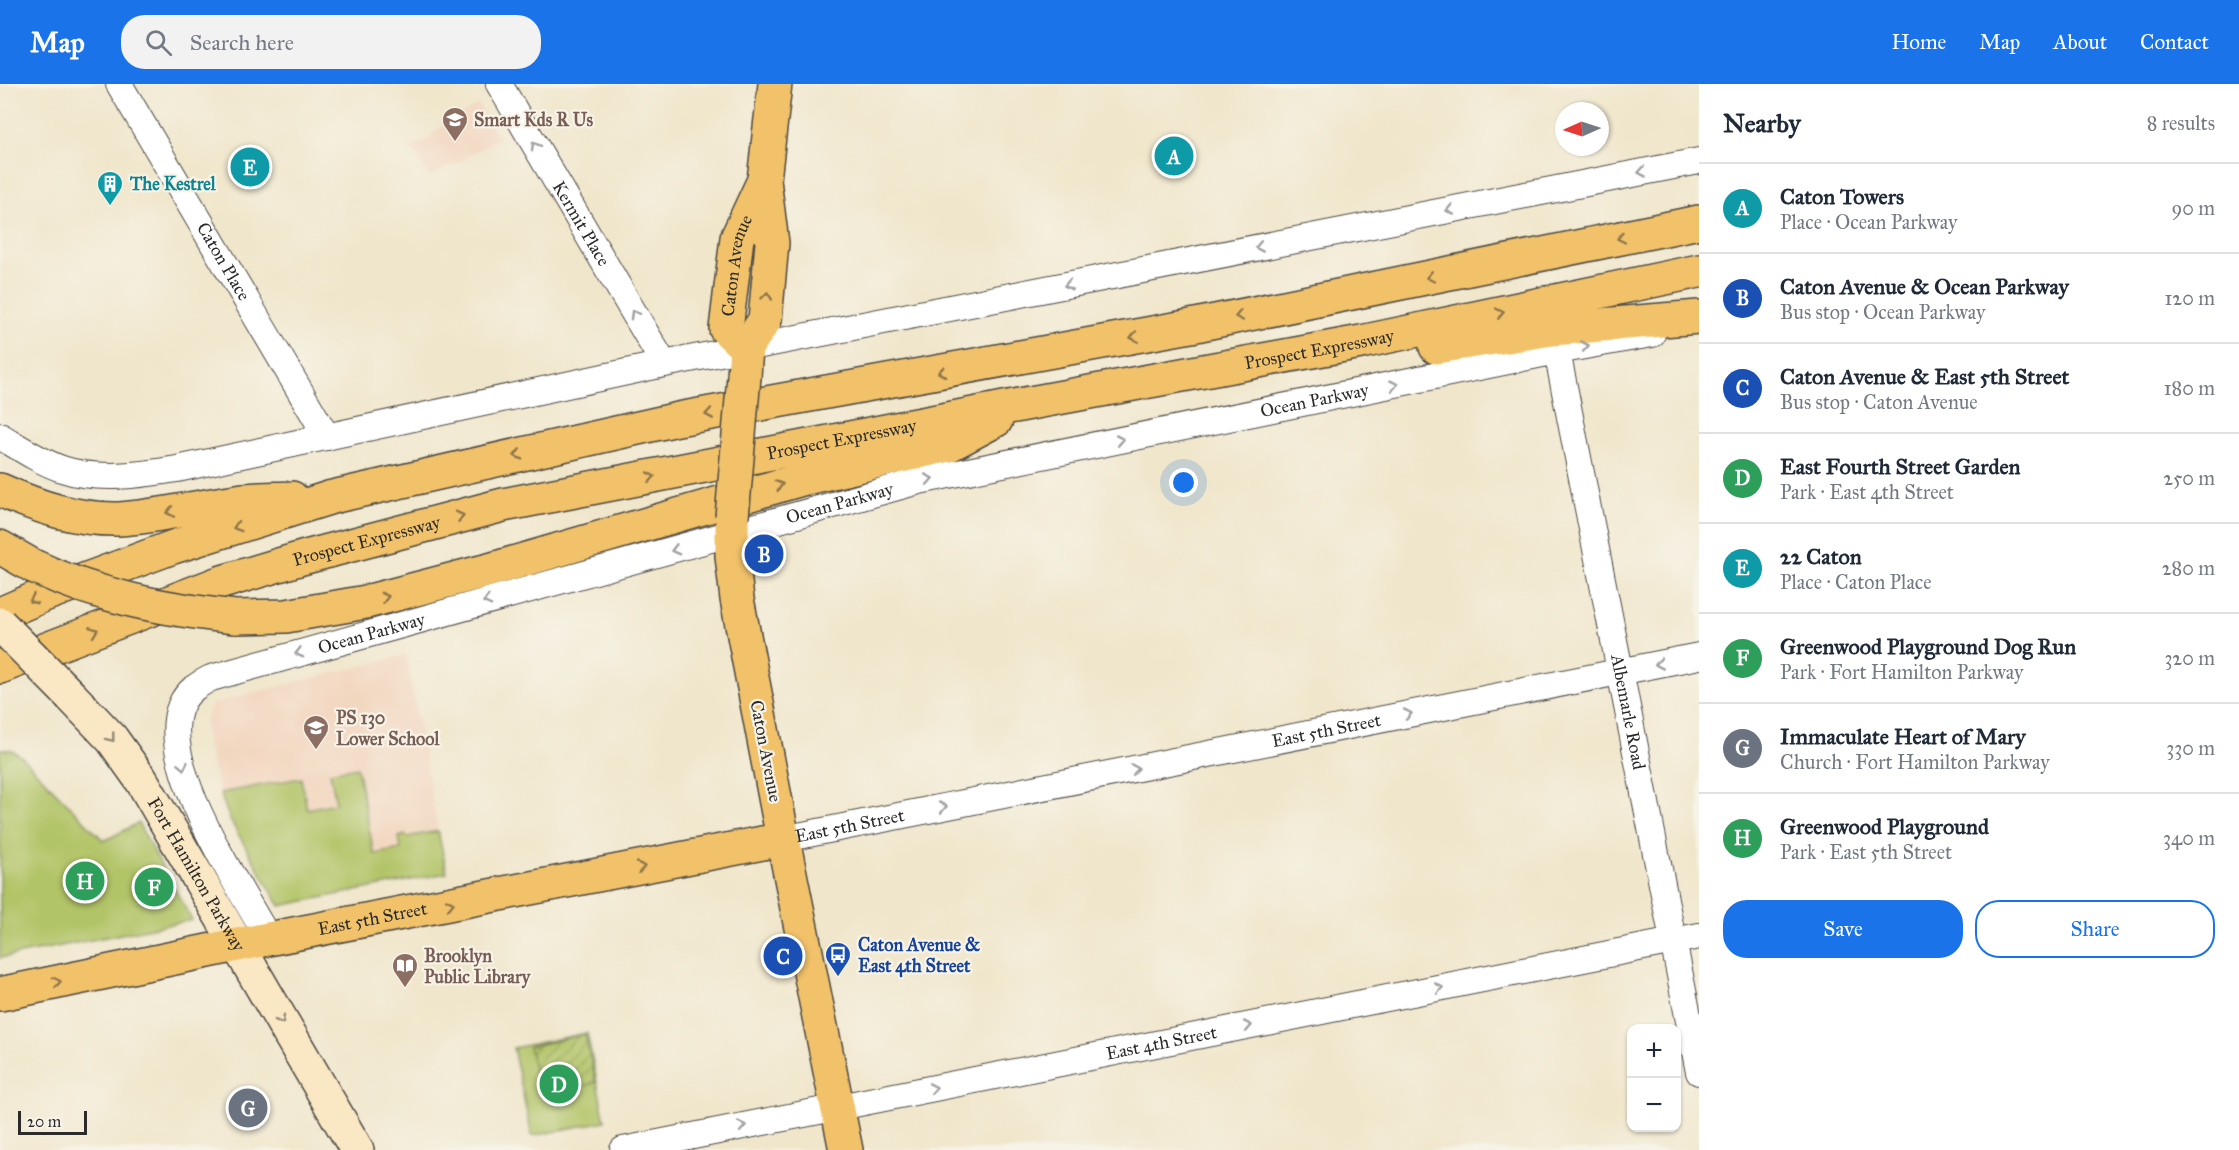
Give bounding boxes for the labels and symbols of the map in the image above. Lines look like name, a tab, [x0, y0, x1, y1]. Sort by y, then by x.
north arrow	[1555, 102, 1609, 156]
school or university icon: Smart Kds R Us	[440, 105, 470, 143]
place label: Smart Kds R Us	[474, 109, 593, 131]
pin: A	[1154, 134, 1194, 178]
one-way arrow	[531, 142, 543, 152]
pin: E	[230, 144, 270, 190]
one-way arrow	[1637, 165, 1647, 178]
building icon: The Kestrel	[95, 169, 125, 207]
place label: The Kestrel	[129, 173, 217, 195]
street label: Kermit Place	[548, 177, 615, 270]
one-way arrow	[1446, 202, 1456, 215]
street label: Caton Avenue	[717, 211, 757, 318]
street label: Caton Place	[192, 218, 255, 305]
one-way arrow	[1616, 231, 1626, 244]
one-way arrow	[1254, 240, 1264, 253]
one-way arrow	[1425, 270, 1435, 283]
one-way arrow	[1063, 278, 1073, 291]
one-way arrow	[760, 291, 773, 300]
one-way arrow	[1495, 307, 1505, 320]
one-way arrow	[1234, 309, 1244, 322]
one-way arrow	[630, 310, 641, 320]
street label: Prospect Expressway	[1243, 324, 1397, 374]
one-way arrow	[1129, 330, 1139, 342]
one-way arrow	[1580, 340, 1590, 353]
one-way arrow	[937, 365, 947, 377]
street label: Ocean Parkway	[1258, 379, 1371, 422]
one-way arrow	[1389, 379, 1399, 392]
one-way arrow	[704, 407, 714, 420]
street label: Prospect Expressway	[765, 414, 919, 465]
one-way arrow	[1115, 434, 1125, 447]
one-way arrow	[514, 448, 524, 461]
your location	[1169, 468, 1198, 497]
one-way arrow	[646, 471, 656, 484]
one-way arrow	[924, 473, 934, 486]
street label: Ocean Parkway	[784, 478, 896, 528]
one-way arrow	[773, 480, 784, 492]
one-way arrow	[165, 505, 175, 518]
street label: Prospect Expressway	[290, 511, 443, 571]
one-way arrow	[455, 511, 465, 524]
one-way arrow	[232, 520, 243, 532]
pin: B	[744, 532, 783, 576]
one-way arrow	[670, 543, 681, 555]
one-way arrow	[380, 592, 390, 605]
one-way arrow	[29, 593, 40, 605]
one-way arrow	[482, 594, 492, 607]
street label: Ocean Parkway	[315, 608, 428, 659]
one-way arrow	[88, 626, 99, 638]
one-way arrow	[294, 646, 305, 658]
street label: Albemarle Road	[1606, 651, 1650, 772]
one-way arrow	[1655, 657, 1665, 670]
street label: Caton Avenue	[745, 698, 787, 804]
place label: PS 130 Lower School	[336, 707, 440, 750]
one-way arrow	[1403, 708, 1413, 721]
street label: East 5th Street	[1270, 709, 1383, 752]
school or university icon: PS 130 Lower School	[301, 713, 331, 751]
one-way arrow	[103, 732, 114, 743]
one-way arrow	[175, 761, 188, 771]
one-way arrow	[1129, 763, 1139, 776]
street label: Fort Hamilton Parkway	[143, 793, 249, 955]
one-way arrow	[938, 801, 948, 814]
street label: East 5th Street	[793, 804, 907, 847]
pin: H	[66, 858, 104, 904]
one-way arrow	[636, 861, 646, 874]
pin: F	[134, 864, 174, 910]
street label: East 5th Street	[316, 897, 430, 940]
one-way arrow	[444, 899, 454, 912]
pin: C	[764, 934, 802, 978]
place label: Caton Avenue & East 4th Street	[858, 934, 980, 978]
bus stop icon: Caton Avenue & East 4th Street	[823, 940, 853, 978]
place label: Brooklyn Public Library	[424, 945, 532, 989]
library icon: Brooklyn Public Library	[390, 951, 420, 989]
one-way arrow	[52, 976, 62, 989]
one-way arrow	[1434, 982, 1444, 995]
one-way arrow	[273, 1013, 285, 1024]
one-way arrow	[1243, 1020, 1253, 1033]
street label: East 4th Street	[1104, 1021, 1219, 1065]
pin: D	[540, 1062, 578, 1106]
one-way arrow	[928, 1082, 938, 1095]
pin: G	[228, 1086, 268, 1130]
scale bar	[18, 1108, 87, 1136]
one-way arrow	[737, 1120, 747, 1133]

